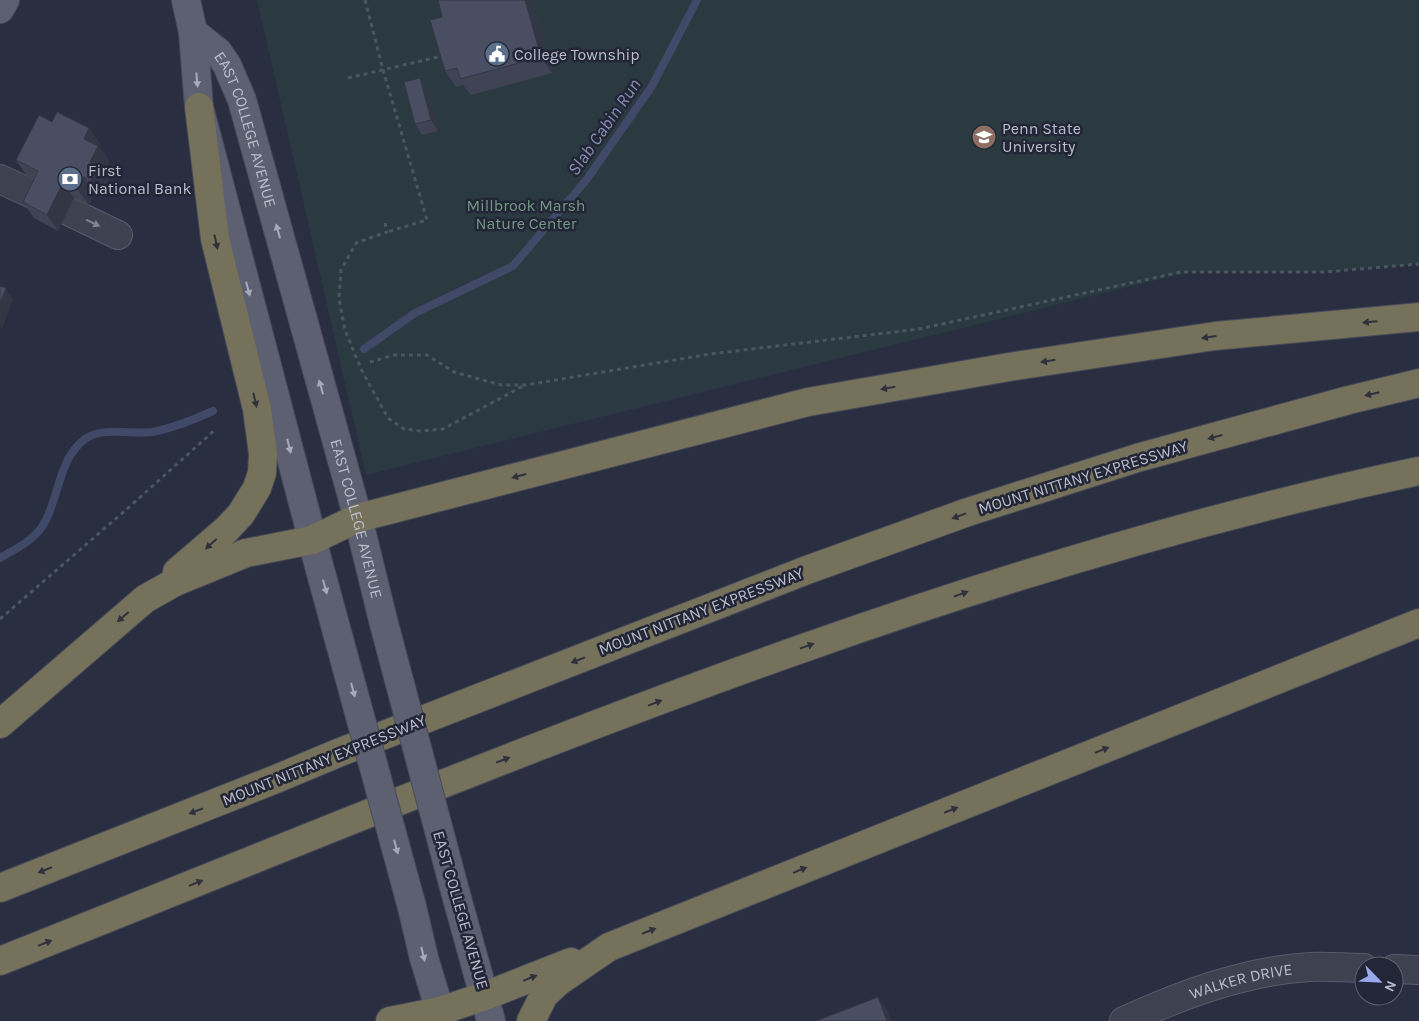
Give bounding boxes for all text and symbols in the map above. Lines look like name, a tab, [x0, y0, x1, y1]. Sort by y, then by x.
public building icon: College Township	[484, 41, 510, 67]
place label: College Township	[514, 45, 640, 64]
street label: EAST COLLEGE AVENUE	[211, 47, 281, 210]
one-way arrow	[193, 73, 201, 89]
water label: Slab Cabin Run	[563, 74, 645, 180]
place label: Penn State University	[1002, 119, 1081, 156]
school or university icon: Penn State University	[971, 124, 997, 150]
place label: First National Bank	[88, 161, 191, 198]
bank icon: First National Bank	[57, 166, 83, 192]
park label: Millbrook Marsh Nature Center	[466, 196, 586, 233]
one-way arrow	[86, 219, 100, 227]
one-way arrow	[273, 223, 281, 238]
one-way arrow	[212, 235, 220, 250]
one-way arrow	[244, 281, 252, 296]
one-way arrow	[1362, 318, 1378, 326]
one-way arrow	[1200, 333, 1216, 341]
one-way arrow	[1040, 358, 1056, 366]
one-way arrow	[317, 380, 325, 395]
one-way arrow	[879, 385, 895, 393]
one-way arrow	[1364, 391, 1379, 399]
one-way arrow	[251, 393, 259, 408]
one-way arrow	[1207, 433, 1222, 441]
street label: MOUNT NITTANY EXPRESSWAY	[976, 436, 1190, 518]
street label: EAST COLLEGE AVENUE	[327, 437, 387, 600]
one-way arrow	[285, 439, 293, 454]
one-way arrow	[512, 472, 527, 480]
one-way arrow	[951, 512, 966, 520]
one-way arrow	[205, 538, 217, 550]
street label: MOUNT NITTANY EXPRESSWAY	[596, 563, 806, 659]
one-way arrow	[321, 579, 329, 594]
one-way arrow	[954, 590, 969, 598]
one-way arrow	[118, 611, 130, 623]
one-way arrow	[800, 642, 815, 650]
one-way arrow	[571, 656, 585, 664]
one-way arrow	[349, 682, 357, 698]
one-way arrow	[648, 699, 663, 707]
street label: MOUNT NITTANY EXPRESSWAY	[219, 710, 429, 810]
one-way arrow	[1095, 745, 1109, 753]
one-way arrow	[495, 756, 510, 763]
one-way arrow	[944, 806, 959, 814]
one-way arrow	[188, 807, 203, 815]
street label: EAST COLLEGE AVENUE	[429, 829, 493, 991]
one-way arrow	[392, 839, 400, 854]
one-way arrow	[37, 866, 52, 874]
one-way arrow	[793, 866, 807, 874]
one-way arrow	[189, 879, 204, 887]
one-way arrow	[642, 927, 657, 934]
one-way arrow	[38, 939, 53, 947]
one-way arrow	[420, 947, 428, 962]
north arrow	[1354, 956, 1404, 1006]
street label: WALKER DRIVE	[1187, 959, 1293, 1003]
one-way arrow	[523, 974, 537, 982]
text: N	[1381, 978, 1400, 994]

